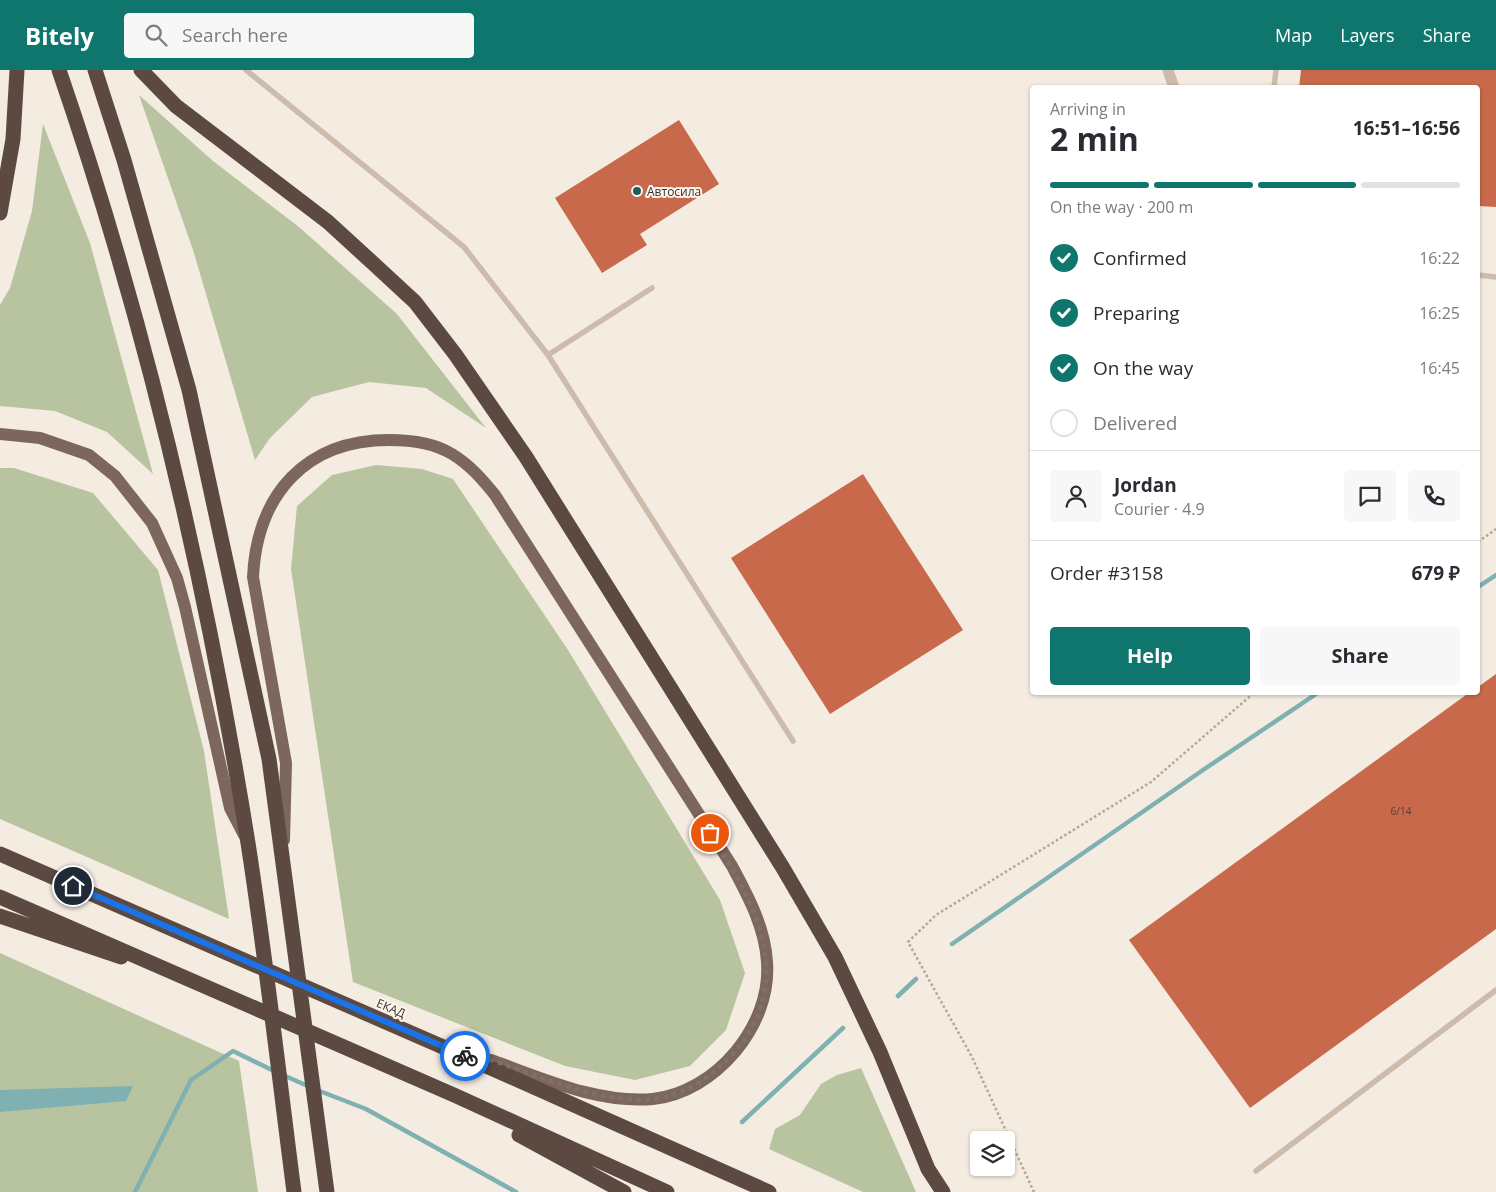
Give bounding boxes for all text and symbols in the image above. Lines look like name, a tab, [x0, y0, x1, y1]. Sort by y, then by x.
search box	[124, 13, 474, 58]
text: Bitely	[25, 19, 94, 52]
icon: search	[142, 21, 170, 49]
text: Search here	[182, 22, 288, 48]
text: Map	[1275, 23, 1312, 47]
text: Layers	[1340, 23, 1395, 47]
text: Share	[1423, 23, 1471, 47]
text: Arriving in	[1050, 98, 1126, 120]
text: 16:51–16:56	[1353, 115, 1460, 141]
text: 2 min	[1050, 117, 1139, 160]
place label: Автосила	[647, 183, 701, 200]
marker: Автосила	[631, 185, 643, 197]
text: On the way · 200 m	[1050, 196, 1193, 218]
icon: check	[1050, 244, 1078, 272]
text: Confirmed	[1093, 245, 1187, 271]
text: 16:22	[1419, 247, 1460, 269]
icon: check	[1050, 299, 1078, 327]
text: Preparing	[1093, 300, 1180, 326]
text: 16:25	[1419, 302, 1460, 324]
icon: check	[1050, 354, 1078, 382]
text: On the way	[1093, 355, 1193, 381]
text: 16:45	[1419, 357, 1460, 379]
text: Delivered	[1093, 410, 1177, 436]
button: person	[1050, 470, 1102, 522]
button: chat	[1344, 470, 1396, 522]
button: phone	[1408, 470, 1460, 522]
text: Jordan	[1114, 472, 1177, 498]
text: Courier · 4.9	[1114, 498, 1205, 520]
text: Order #3158	[1050, 560, 1163, 586]
text: 679 ₽	[1411, 560, 1460, 586]
button: Help	[1050, 627, 1250, 685]
button: Share	[1260, 627, 1460, 685]
house number: 6/14	[1391, 804, 1412, 818]
pin	[689, 812, 731, 854]
icon: bag	[696, 819, 724, 847]
pin	[52, 865, 94, 907]
icon: home	[59, 872, 87, 900]
street label: ЕКАД	[374, 994, 408, 1022]
courier	[440, 1031, 490, 1081]
icon: bike	[451, 1042, 479, 1070]
map controls	[970, 1131, 1015, 1176]
button: layers	[970, 1131, 1015, 1176]

